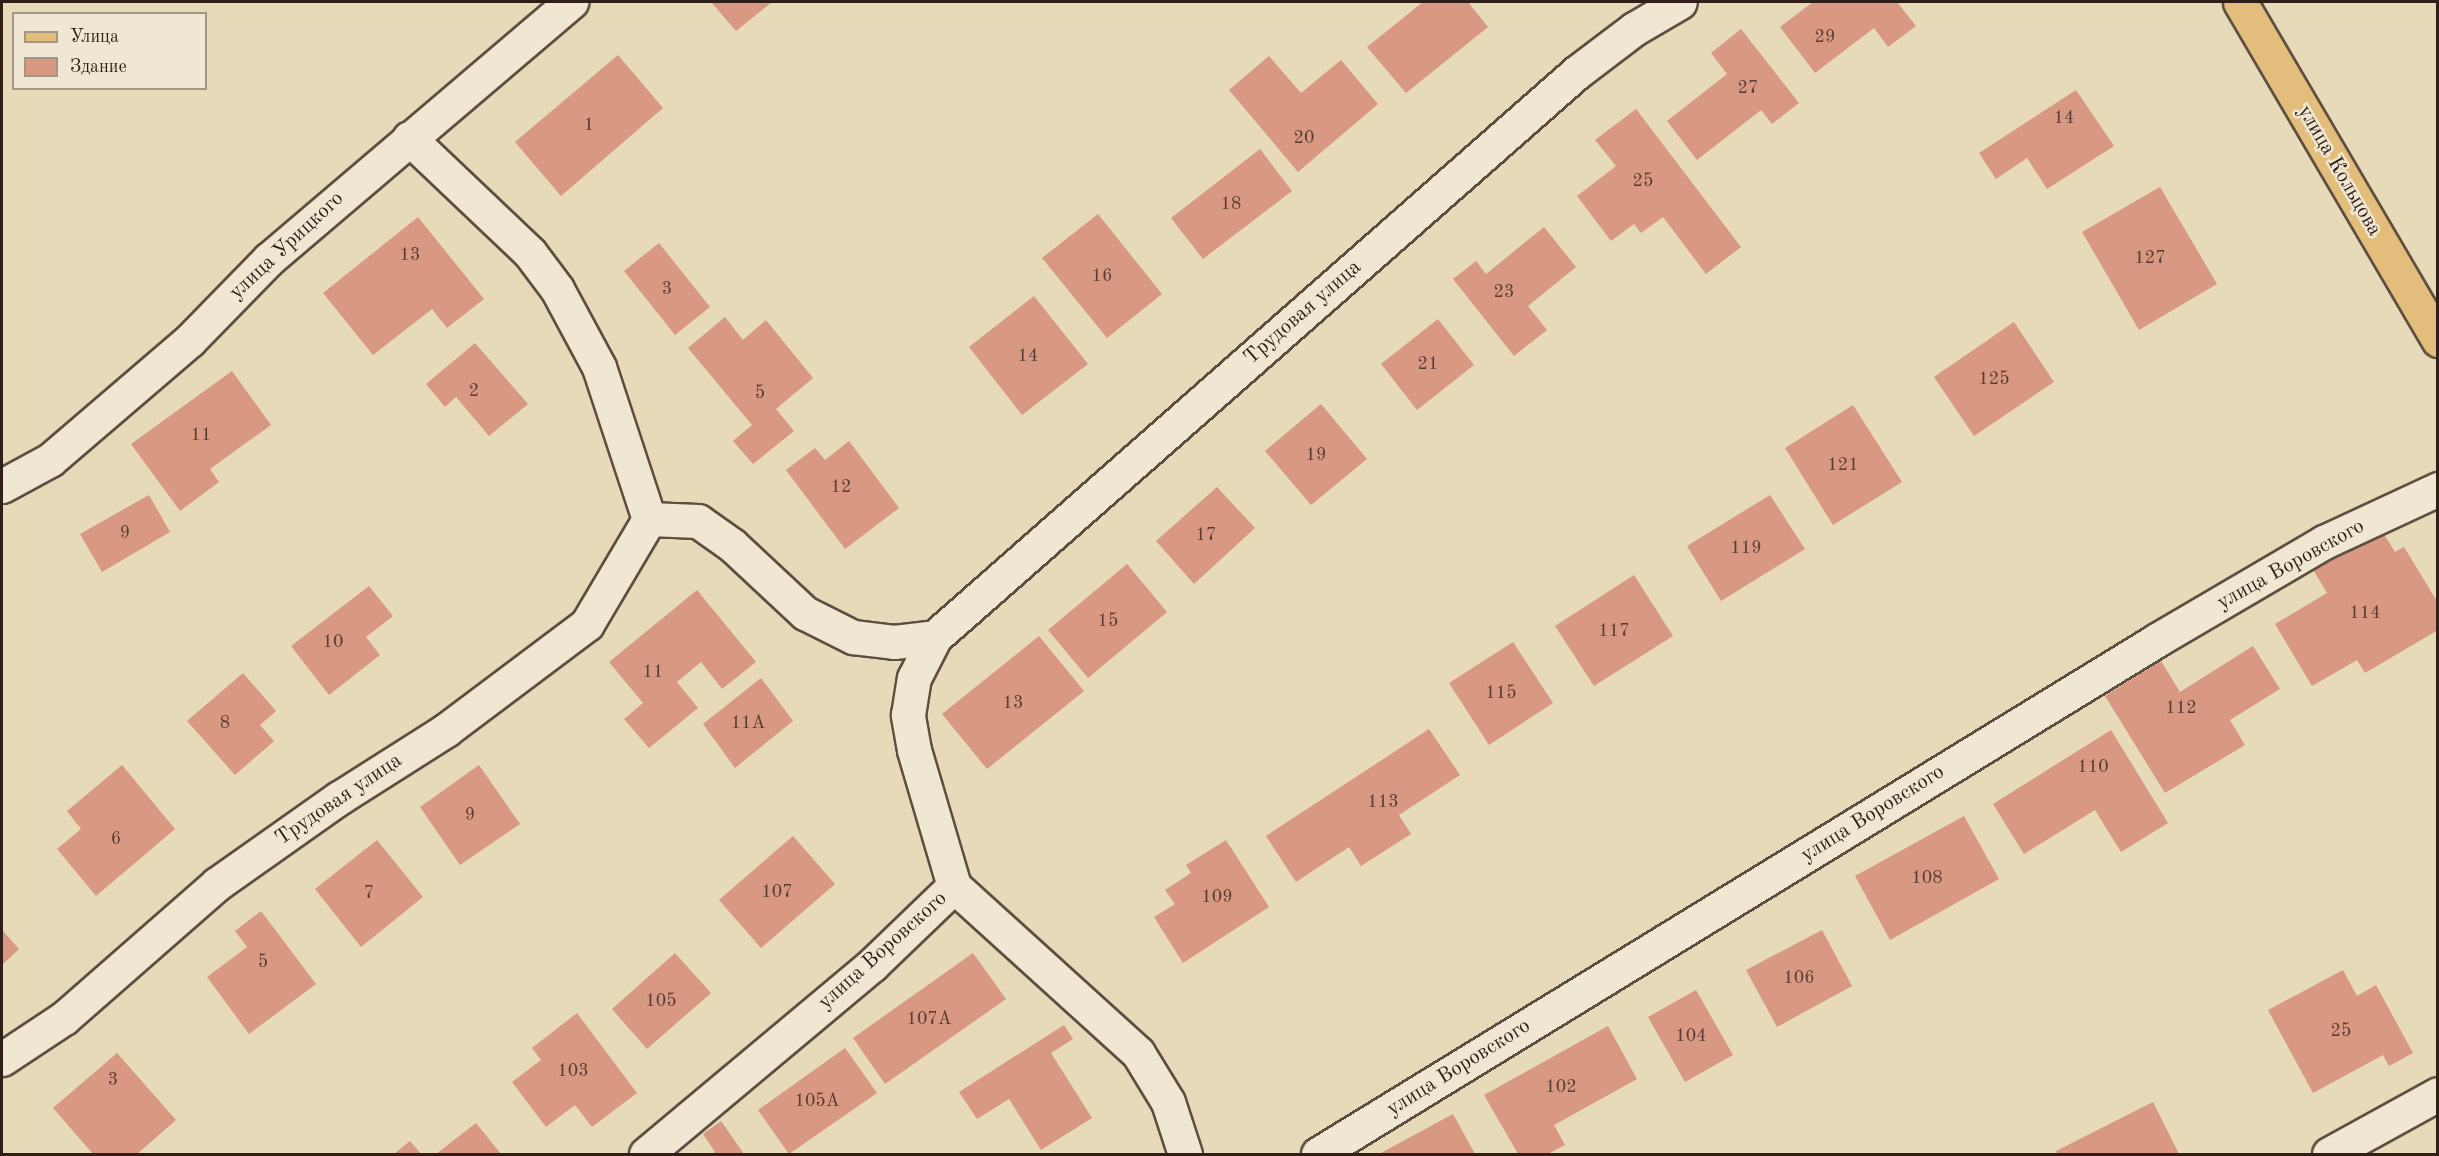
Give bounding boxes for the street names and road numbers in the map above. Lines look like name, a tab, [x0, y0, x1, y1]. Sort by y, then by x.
street label: улица Кольцова	[2291, 101, 2387, 241]
street label: улица Урицкого	[225, 187, 349, 305]
street label: Трудовая улица	[1239, 255, 1367, 371]
street label: улица Воровского	[2213, 514, 2369, 616]
street label: Трудовая улица	[271, 748, 407, 852]
street label: улица Воровского	[1797, 760, 1949, 868]
street label: улица Воровского	[813, 887, 953, 1015]
street label: улица Воровского	[1383, 1014, 1535, 1122]

